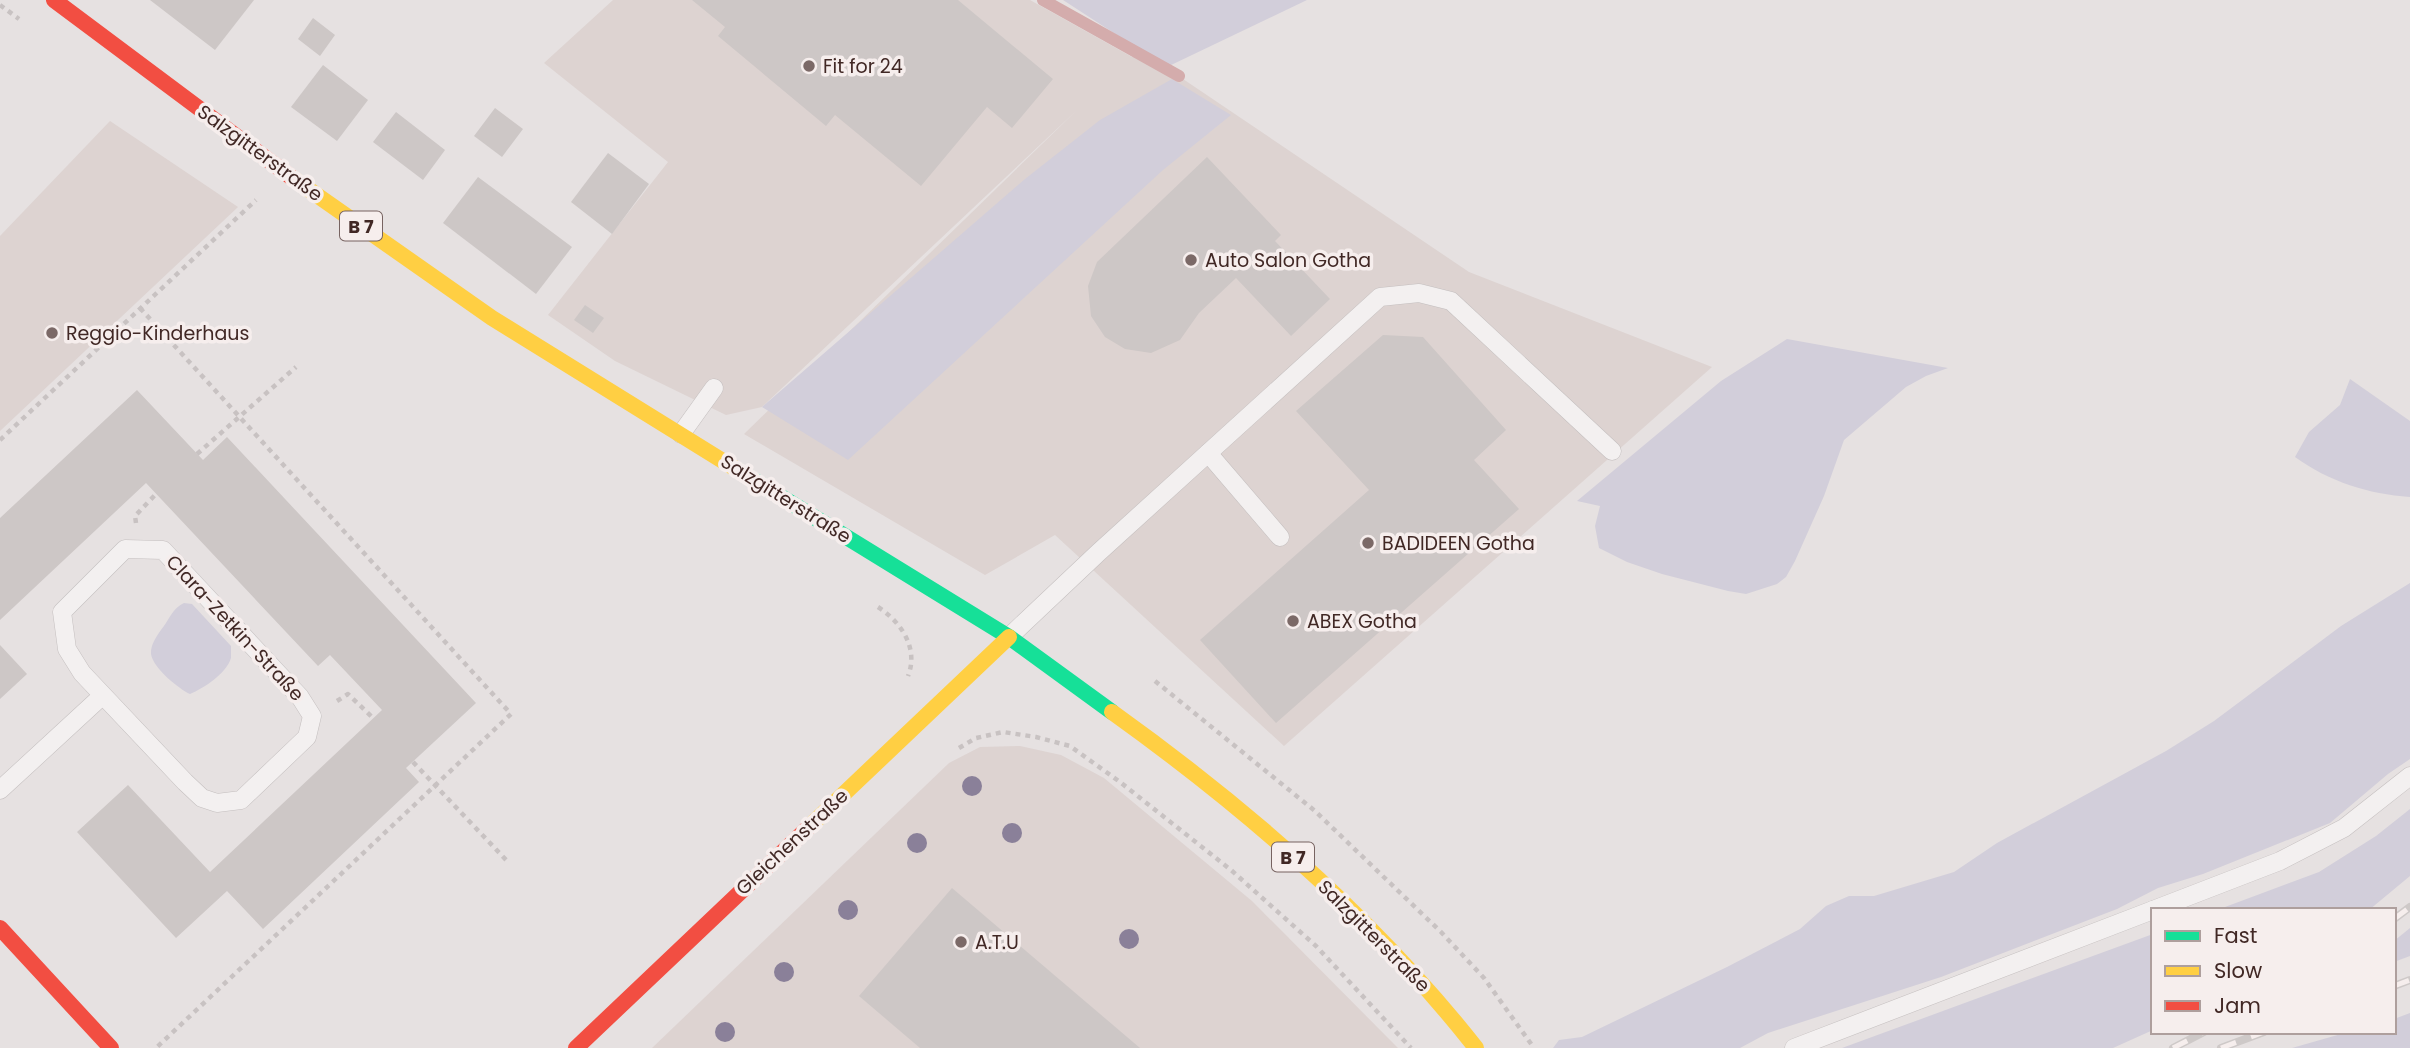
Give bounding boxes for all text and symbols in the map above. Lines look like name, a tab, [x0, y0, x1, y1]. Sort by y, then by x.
place label: Fit for 24	[823, 53, 903, 80]
marker: Fit for 24	[801, 58, 817, 74]
street label: Salzgitterstraße	[192, 98, 328, 208]
road number: B 7	[340, 211, 382, 240]
place label: Auto Salon Gotha	[1205, 247, 1371, 274]
marker: Auto Salon Gotha	[1183, 252, 1199, 268]
place label: Reggio-Kinderhaus	[66, 320, 249, 347]
marker: Reggio-Kinderhaus	[44, 325, 60, 341]
street label: Salzgitterstraße	[716, 448, 856, 550]
place label: BADIDEEN Gotha	[1382, 530, 1535, 557]
marker: BADIDEEN Gotha	[1360, 535, 1376, 551]
street label: Clara-Zetkin-Straße	[160, 549, 310, 707]
place label: ABEX Gotha	[1307, 608, 1417, 635]
marker: ABEX Gotha	[1285, 613, 1301, 629]
street label: Gleichenstraße	[730, 783, 854, 901]
road number: B 7	[1272, 842, 1314, 872]
street label: Salzgitterstraße	[1312, 874, 1436, 998]
legend	[2151, 908, 2396, 1034]
text: Fast	[2214, 921, 2257, 950]
place label: A.T.U	[975, 929, 1019, 956]
marker: A.T.U	[953, 934, 969, 950]
text: Slow	[2214, 956, 2262, 985]
text: Jam	[2214, 991, 2261, 1020]

